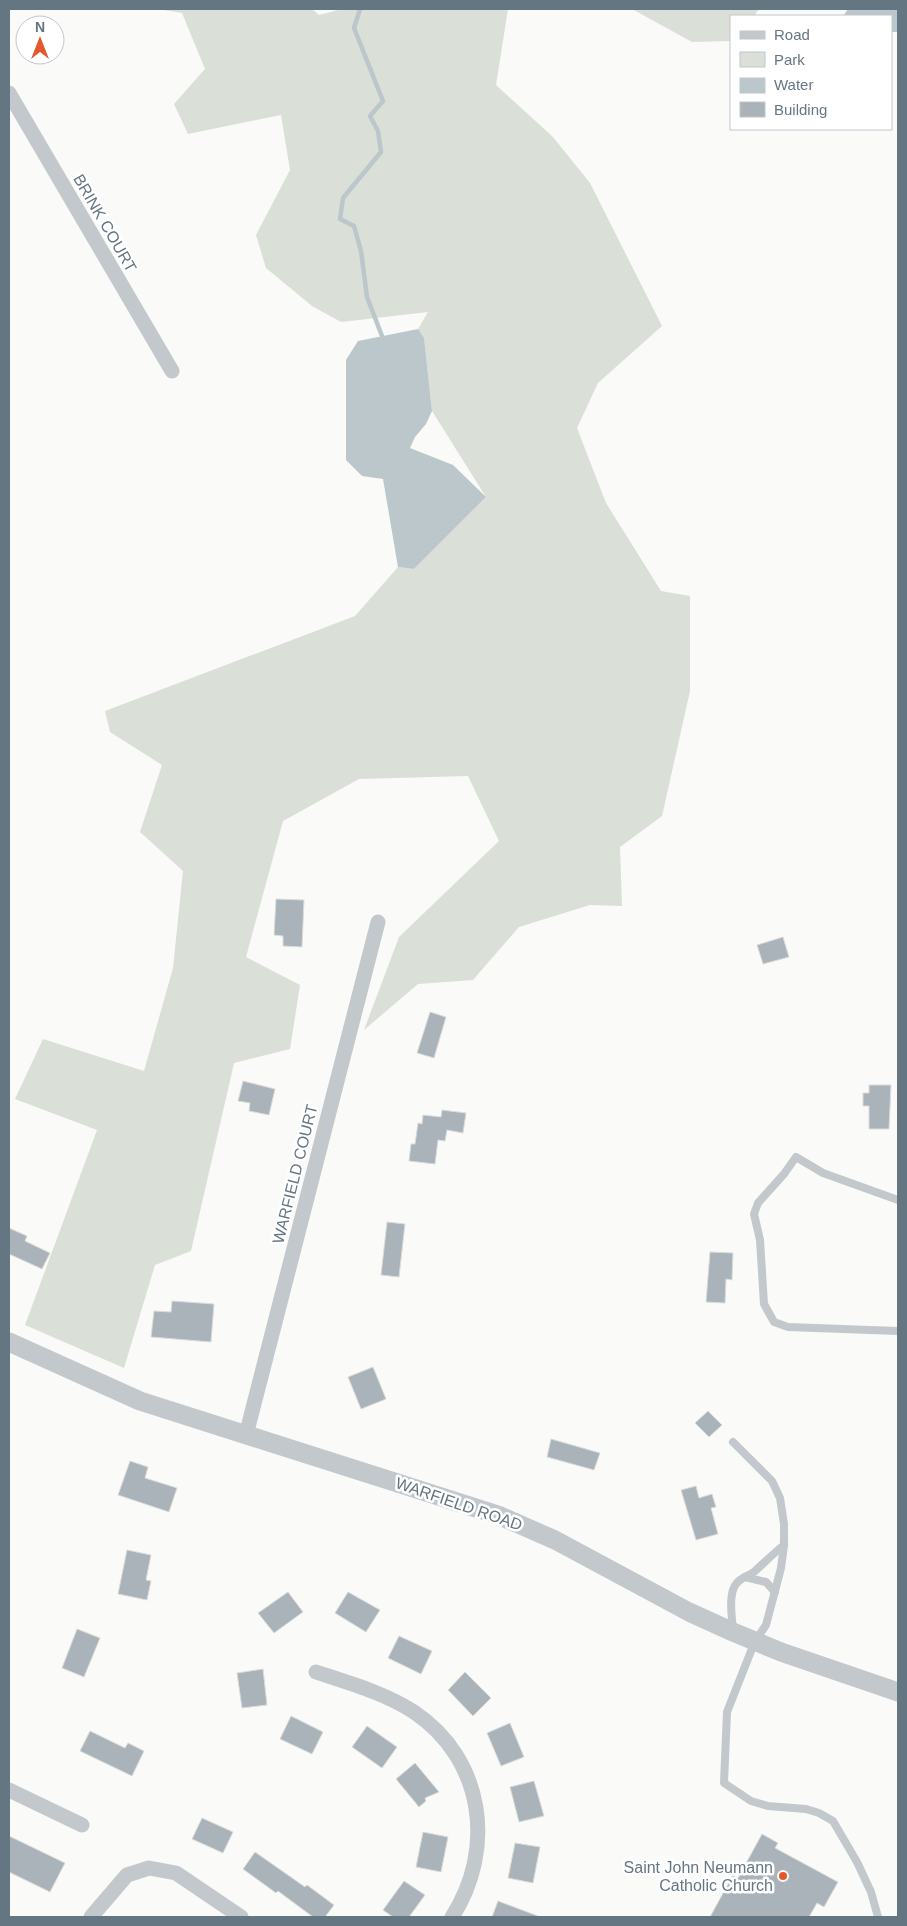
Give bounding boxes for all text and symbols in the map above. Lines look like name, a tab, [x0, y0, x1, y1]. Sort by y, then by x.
north arrow	[15, 15, 65, 65]
legend	[730, 15, 892, 130]
text: N	[35, 19, 45, 35]
text: Road	[774, 26, 810, 43]
text: Park	[774, 51, 805, 68]
text: Water	[774, 76, 813, 93]
text: Building	[774, 101, 827, 118]
street label: BRINK COURT	[70, 171, 140, 275]
street label: WARFIELD COURT	[269, 1102, 321, 1245]
street label: WARFIELD ROAD	[393, 1474, 525, 1534]
place label: Saint John Neumann Catholic Church	[624, 1859, 773, 1894]
marker: Saint John Neumann Catholic Church	[777, 1870, 789, 1882]

